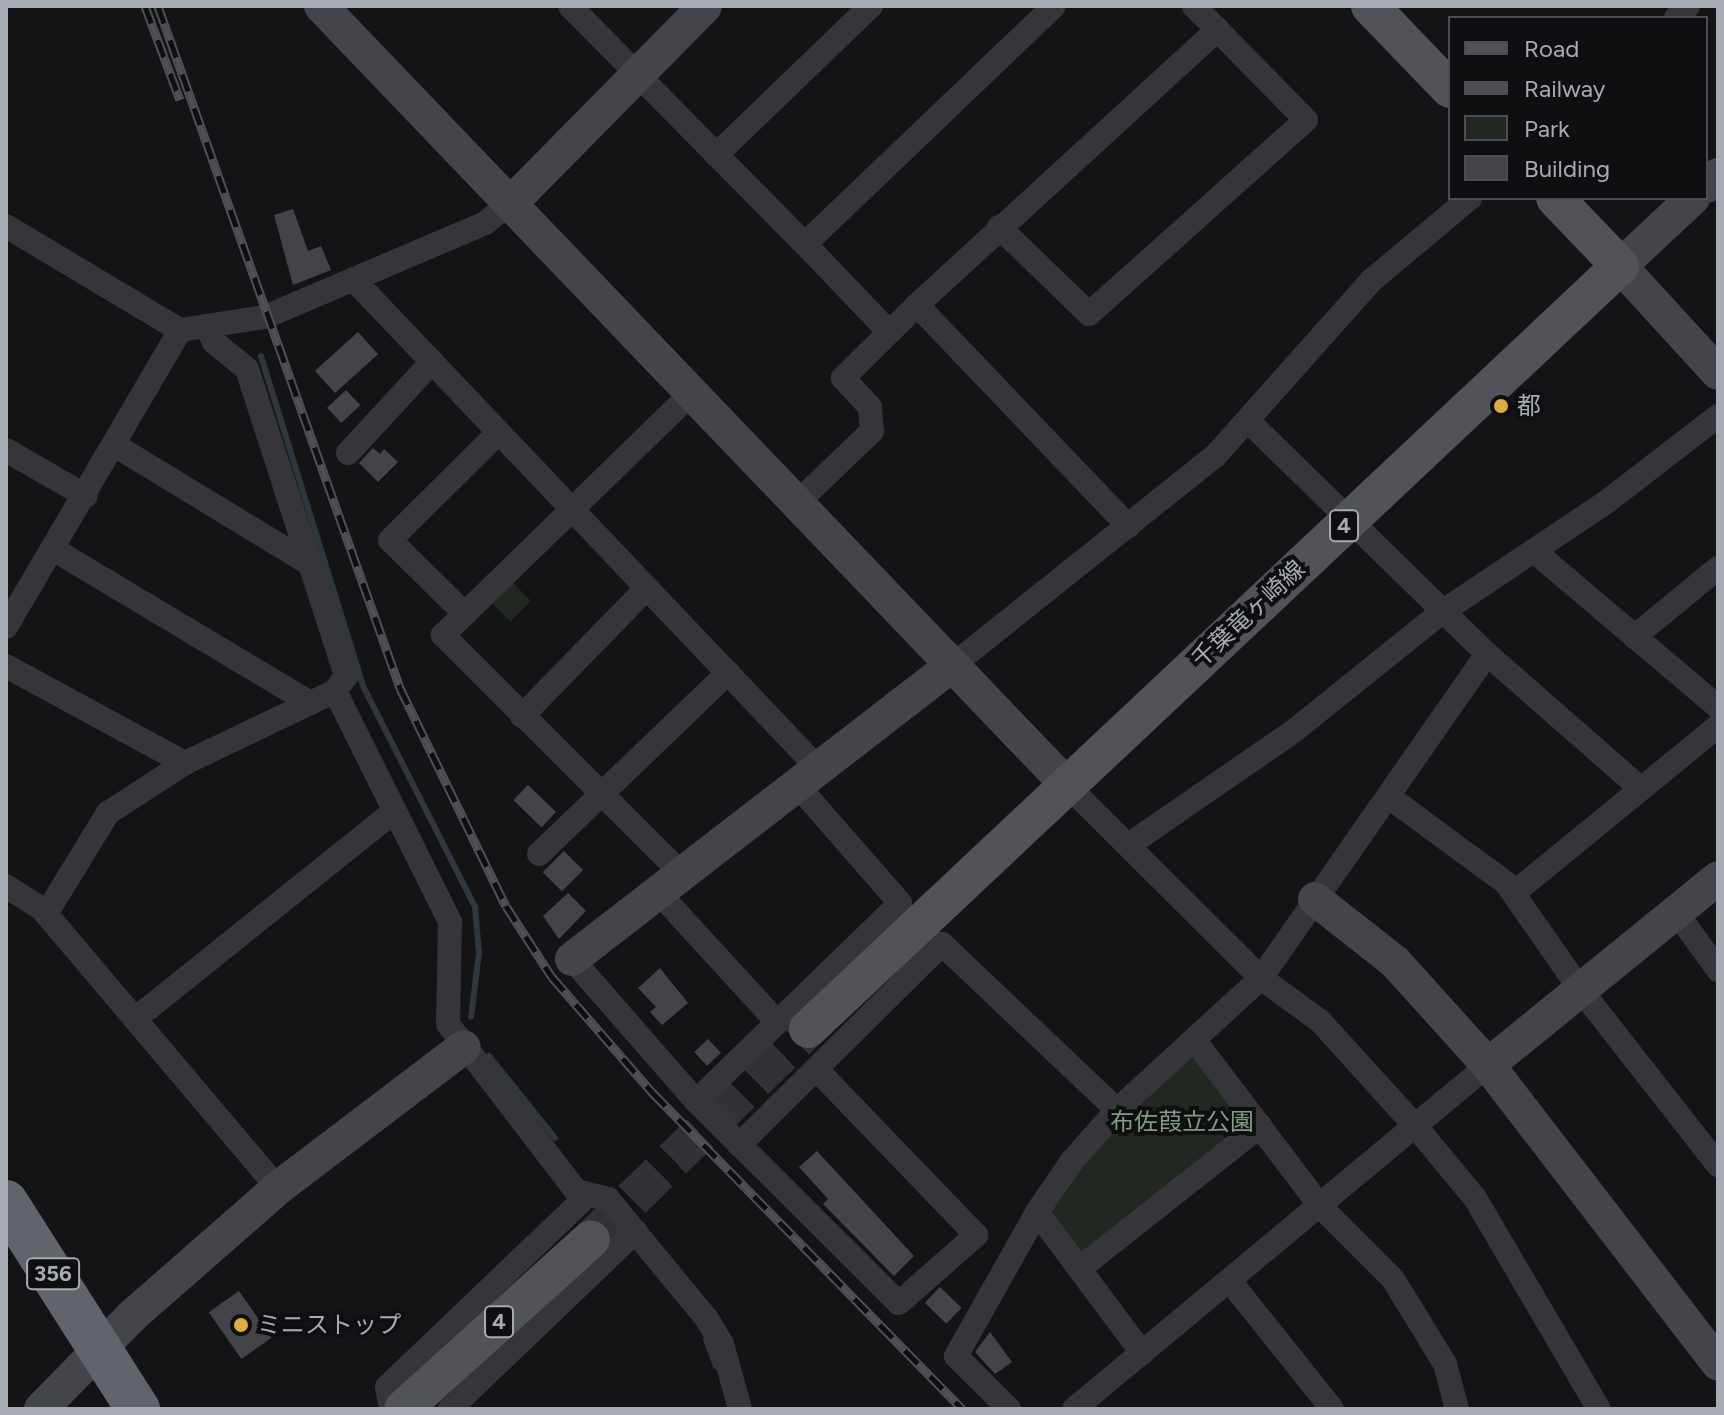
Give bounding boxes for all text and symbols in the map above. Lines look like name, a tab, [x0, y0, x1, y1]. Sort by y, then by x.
legend	[1448, 16, 1708, 200]
text: Road	[1524, 34, 1579, 63]
text: Railway	[1524, 74, 1605, 103]
text: Park	[1524, 114, 1570, 143]
text: Building	[1524, 154, 1610, 183]
place label: 都	[1517, 392, 1541, 420]
marker: 都	[1492, 397, 1510, 415]
road number: 4	[1328, 508, 1360, 544]
street label: 千葉竜ヶ崎線	[1186, 554, 1310, 674]
park label: 布佐葭立公園	[1110, 1108, 1254, 1136]
road number: 356	[25, 1256, 81, 1292]
road number: 4	[483, 1304, 515, 1340]
place label: ミニストップ	[257, 1311, 401, 1339]
marker: ミニストップ	[232, 1316, 250, 1334]

